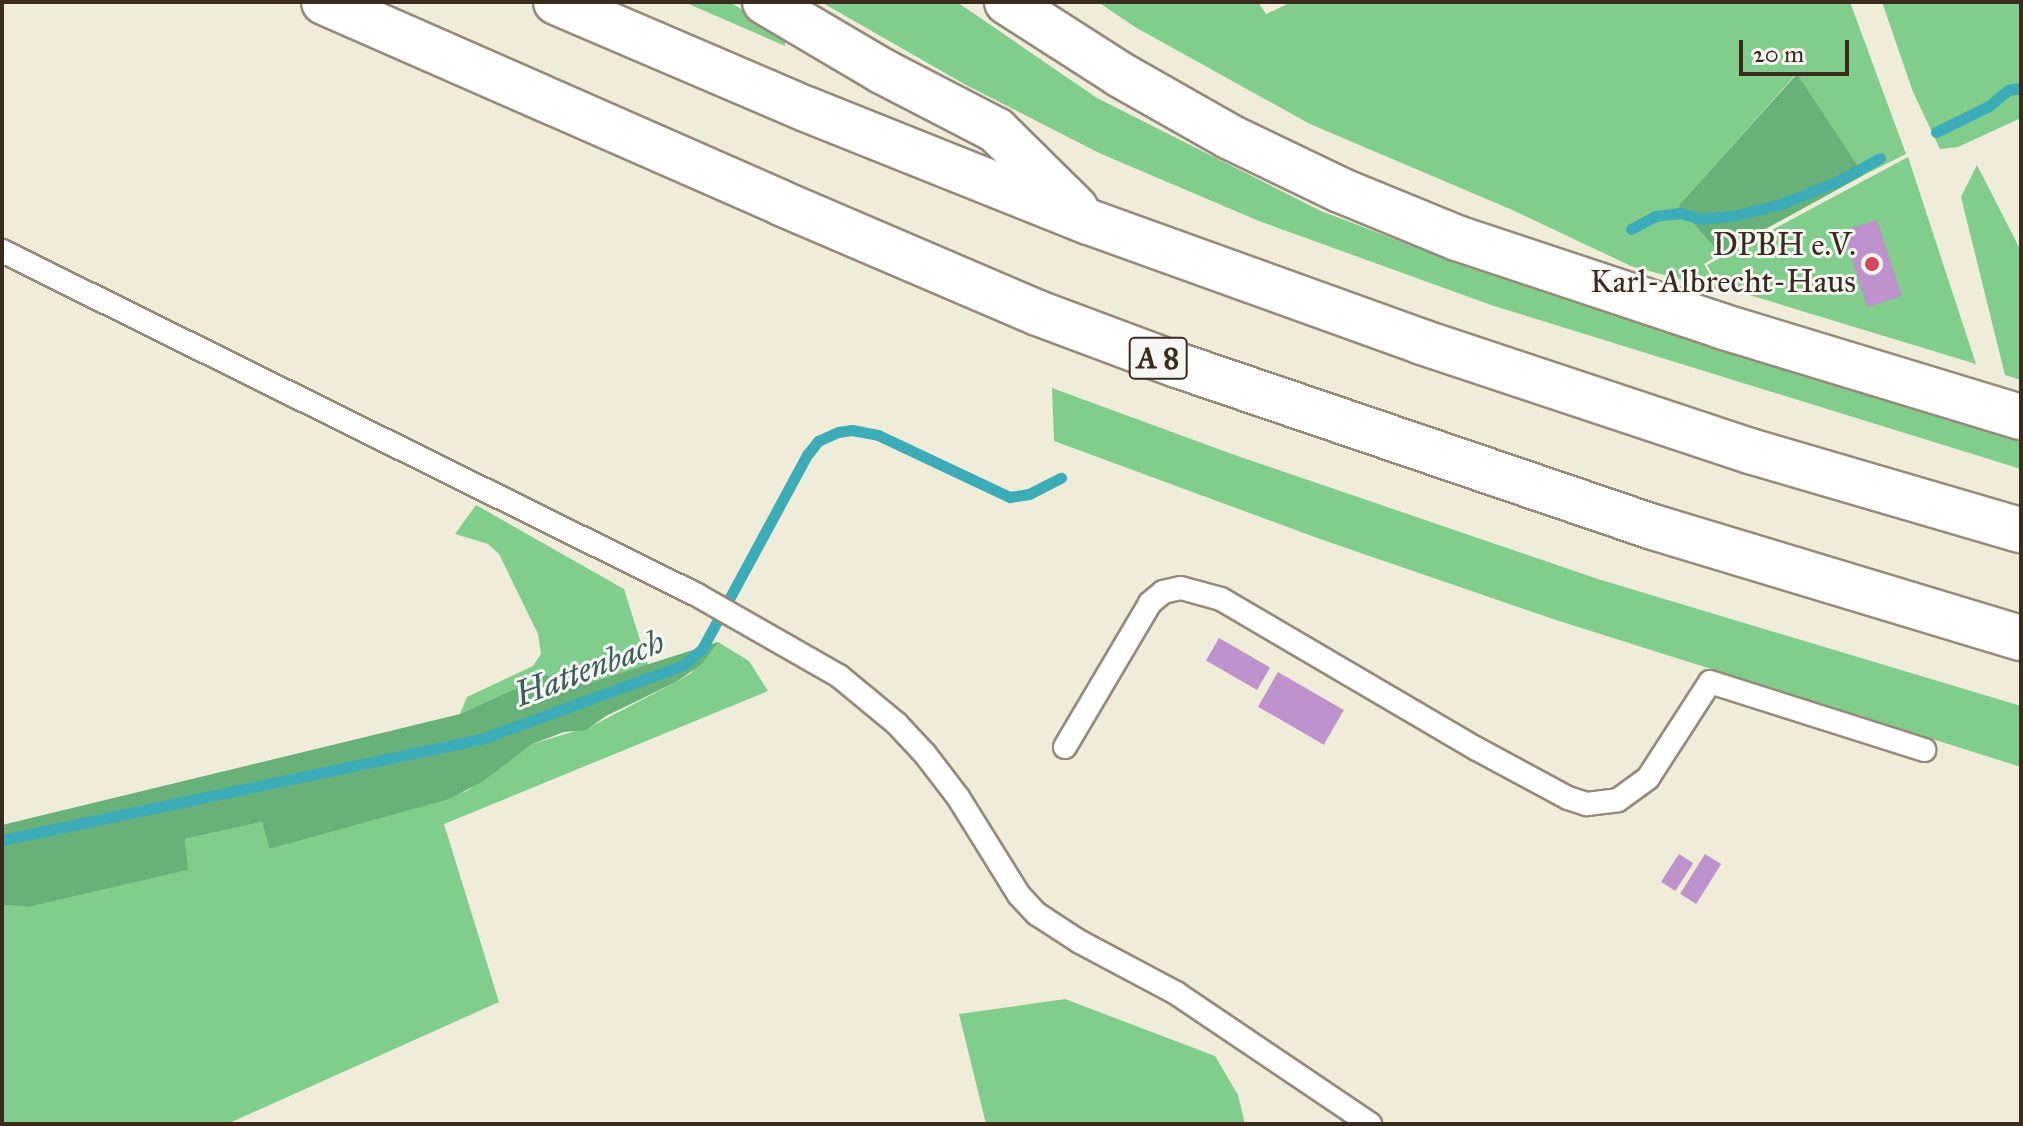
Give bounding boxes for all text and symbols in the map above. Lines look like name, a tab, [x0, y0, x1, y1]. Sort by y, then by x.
scale bar	[1743, 24, 1853, 74]
text: 20 m	[1753, 39, 1804, 69]
place label: DPBH e.V. Karl-Albrecht-Haus	[1590, 227, 1856, 302]
marker: DPBH e.V. Karl-Albrecht-Haus	[1863, 255, 1881, 273]
road number: A 8	[1128, 332, 1188, 384]
water label: Hattenbach	[508, 621, 670, 715]

